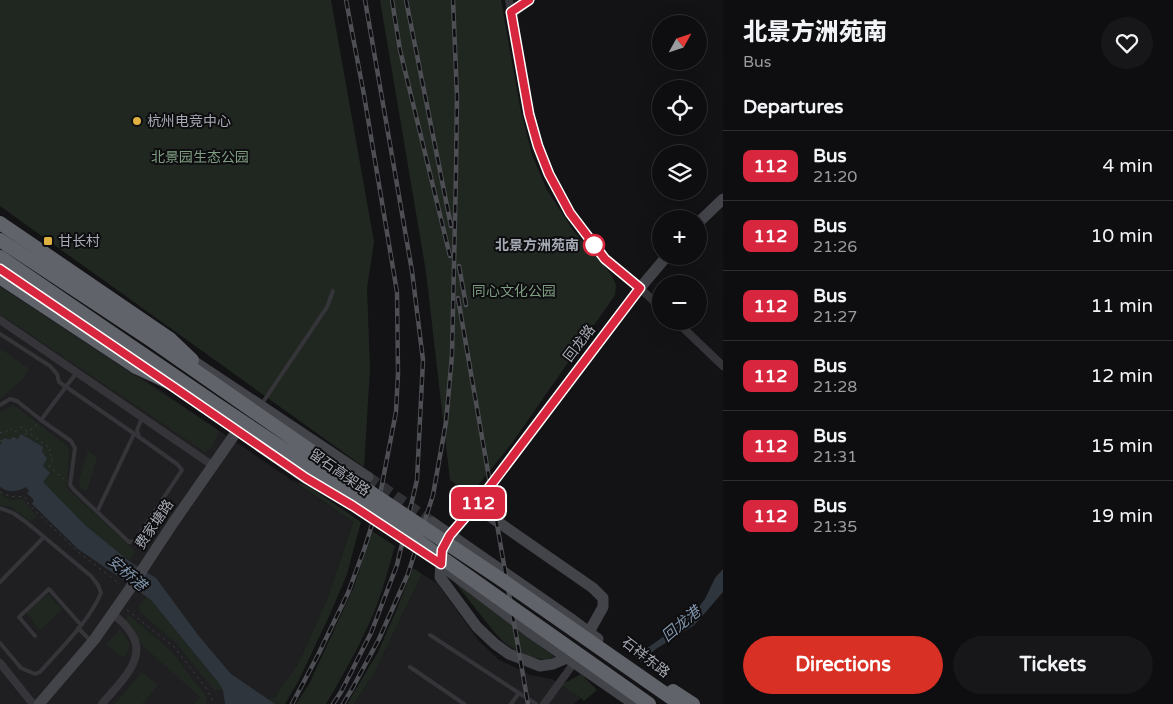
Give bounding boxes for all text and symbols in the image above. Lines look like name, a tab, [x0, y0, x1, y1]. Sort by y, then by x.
north arrow	[652, 15, 708, 70]
map controls	[652, 15, 707, 330]
button: heart	[1101, 17, 1153, 69]
text: 北景方洲苑南	[743, 18, 887, 47]
text: Bus	[743, 52, 771, 72]
button: locate	[652, 80, 707, 135]
text: Departures	[743, 96, 843, 118]
place label: 杭州电竞中心	[147, 113, 231, 130]
marker: 杭州电竞中心	[131, 115, 143, 127]
button: layers	[652, 145, 707, 200]
text: Bus	[813, 145, 847, 167]
park label: 北景园生态公园	[151, 149, 249, 166]
text: 112	[754, 155, 787, 177]
text: 4 min	[1102, 155, 1153, 177]
text: 21:20	[813, 167, 857, 187]
button: +	[652, 210, 707, 265]
text: Bus	[813, 215, 847, 237]
text: 112	[754, 225, 787, 247]
text: 10 min	[1090, 225, 1153, 247]
place label: 甘长村	[58, 233, 100, 250]
marker: 北景方洲苑南	[583, 234, 605, 256]
marker: 甘长村	[42, 235, 54, 247]
place label: 北景方洲苑南	[495, 237, 579, 254]
text: 21:26	[813, 237, 857, 257]
button: −	[652, 275, 707, 330]
park label: 同心文化公园	[472, 283, 556, 300]
text: Bus	[813, 285, 847, 307]
text: 112	[754, 295, 787, 317]
text: 11 min	[1090, 295, 1153, 317]
text: 21:27	[813, 307, 857, 327]
street label: 回龙路	[560, 321, 599, 365]
text: Bus	[813, 355, 847, 377]
text: 112	[754, 365, 787, 387]
text: 12 min	[1090, 365, 1153, 387]
text: 21:28	[813, 377, 857, 397]
text: Bus	[813, 425, 847, 447]
text: 112	[754, 435, 787, 457]
text: 15 min	[1090, 435, 1153, 457]
street label: 留石高架路	[306, 445, 373, 499]
text: 21:31	[813, 447, 857, 467]
line badge: 112	[449, 487, 507, 519]
text: 112	[461, 492, 495, 514]
text: Bus	[813, 495, 847, 517]
street label: 费家塘路	[132, 496, 177, 552]
text: 112	[754, 505, 787, 527]
text: 19 min	[1090, 505, 1153, 527]
text: 21:35	[813, 517, 857, 537]
water label: 安桥港	[104, 551, 151, 596]
water label: 回龙港	[658, 601, 706, 645]
street label: 石祥东路	[618, 633, 673, 681]
button: Directions	[743, 636, 943, 694]
button: Tickets	[953, 636, 1153, 694]

